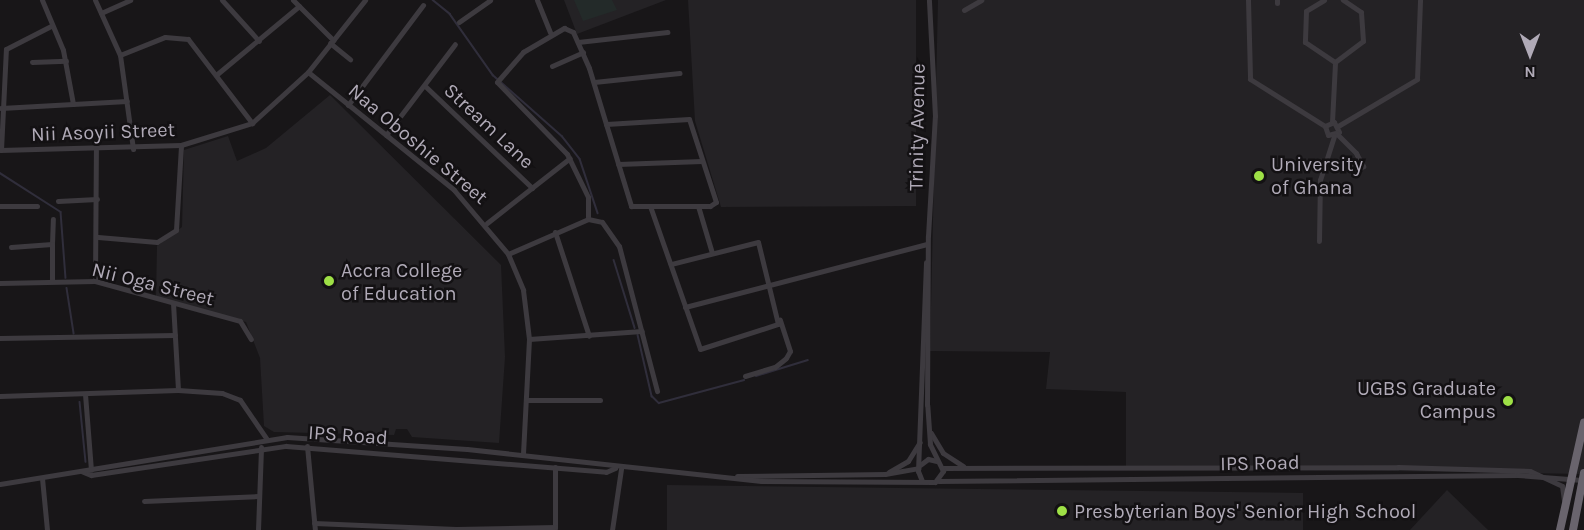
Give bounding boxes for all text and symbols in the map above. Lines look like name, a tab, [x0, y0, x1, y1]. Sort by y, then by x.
north arrow	[1500, 24, 1560, 84]
street label: Trinity Avenue	[904, 63, 930, 191]
text: N	[1524, 63, 1536, 82]
street label: Stream Lane	[439, 78, 539, 174]
street label: Naa Oboshie Street	[343, 79, 493, 209]
street label: Nii Asoyii Street	[31, 117, 175, 147]
place label: University of Ghana	[1271, 152, 1363, 199]
marker: University of Ghana	[1252, 169, 1266, 183]
street label: Nii Oga Street	[89, 257, 217, 311]
place label: Accra College of Education	[341, 258, 462, 305]
marker: Accra College of Education	[322, 274, 336, 288]
place label: UGBS Graduate Campus	[1357, 377, 1496, 424]
marker: UGBS Graduate Campus	[1501, 394, 1515, 408]
street label: IPS Road	[307, 420, 389, 450]
street label: IPS Road	[1220, 450, 1300, 476]
place label: Presbyterian Boys' Senior High School	[1074, 499, 1416, 523]
marker: Presbyterian Boys' Senior High School	[1055, 504, 1069, 518]

